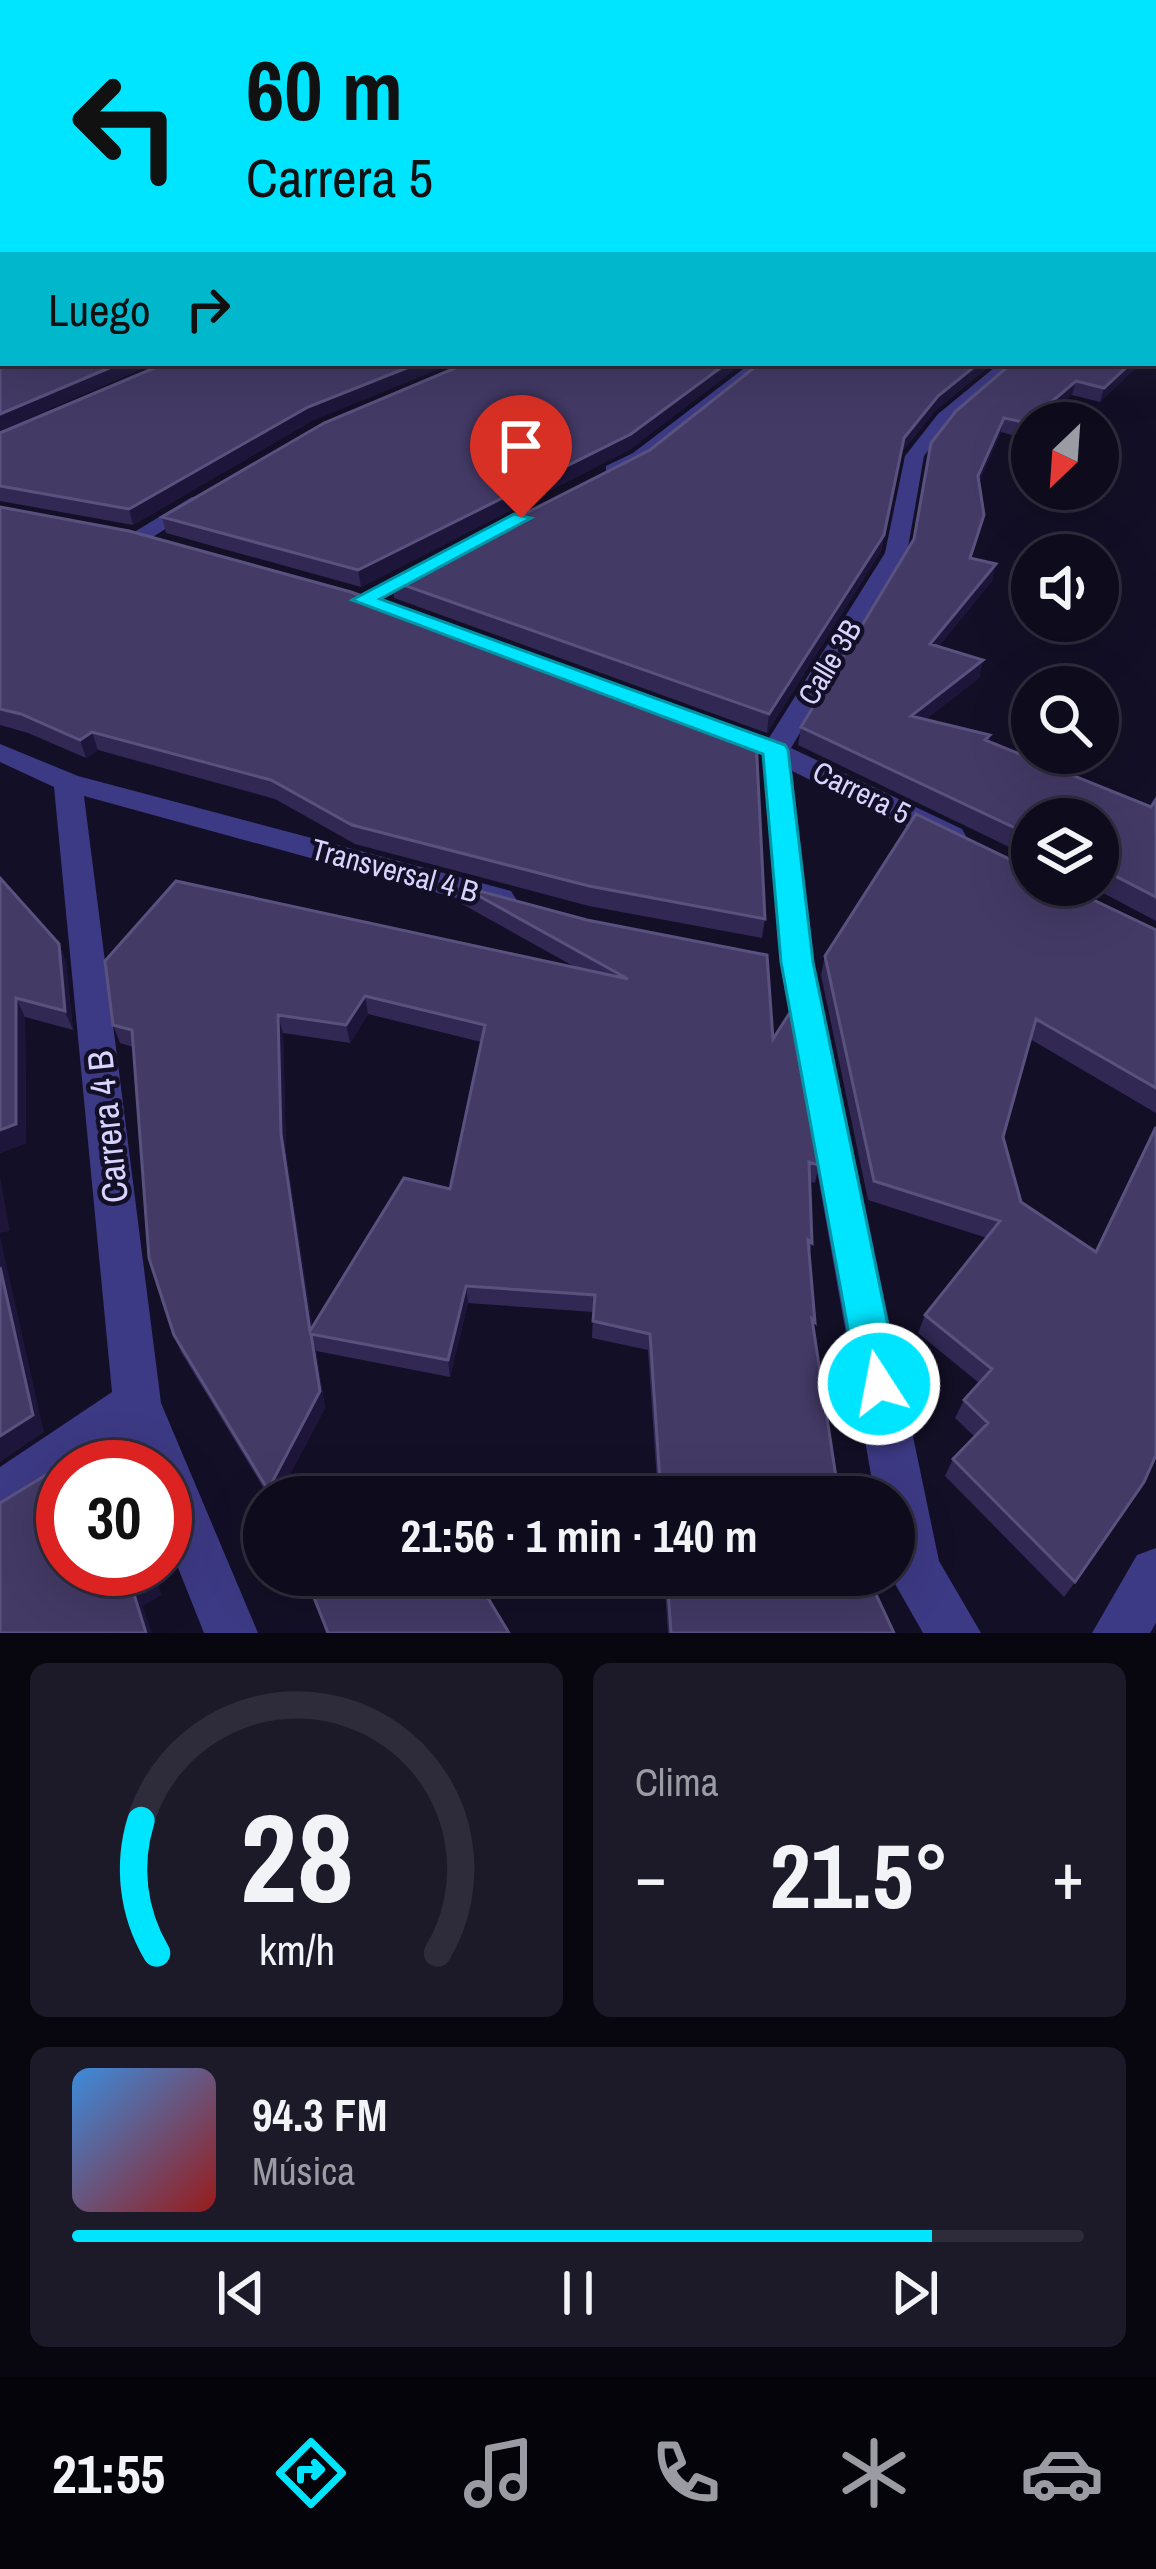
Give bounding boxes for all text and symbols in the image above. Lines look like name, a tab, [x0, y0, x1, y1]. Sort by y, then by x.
text: 60 m	[246, 33, 403, 146]
icon: left	[48, 48, 204, 204]
text: Carrera 5	[246, 141, 433, 214]
icon: right	[175, 276, 241, 342]
text: Luego	[48, 279, 151, 340]
pin	[470, 395, 572, 518]
north arrow	[1011, 402, 1119, 510]
map controls	[1011, 402, 1119, 906]
icon: arrive	[488, 413, 554, 479]
button: sound	[1011, 534, 1119, 642]
street label: Calle 3B	[788, 612, 870, 712]
button: search	[1011, 666, 1119, 774]
street label: Carrera 5	[807, 751, 917, 833]
button: layers	[1011, 798, 1119, 906]
street label: Transversal 4 B	[307, 829, 483, 911]
street label: Carrera 4 B	[75, 1049, 139, 1205]
position arrow	[816, 1321, 942, 1447]
speed limit sign: 30	[36, 1440, 192, 1596]
text: 21:56 · 1 min · 140 m	[401, 1505, 757, 1566]
text: Clima	[635, 1756, 719, 1808]
text: 28	[240, 1773, 353, 1941]
text: 21.5°	[770, 1815, 949, 1936]
text: −	[635, 1831, 667, 1920]
text: +	[1052, 1831, 1084, 1920]
text: km/h	[258, 1921, 335, 1978]
text: 94.3 FM	[252, 2084, 387, 2145]
text: Música	[252, 2145, 355, 2197]
icon: previous	[208, 2260, 274, 2326]
icon: pause	[545, 2260, 611, 2326]
icon: next	[882, 2260, 948, 2326]
icon: directions	[269, 2431, 353, 2515]
icon: music	[457, 2431, 541, 2515]
icon: phone	[644, 2431, 728, 2515]
icon: climate	[832, 2431, 916, 2515]
icon: car	[1020, 2431, 1104, 2515]
text: 21:55	[52, 2437, 165, 2510]

